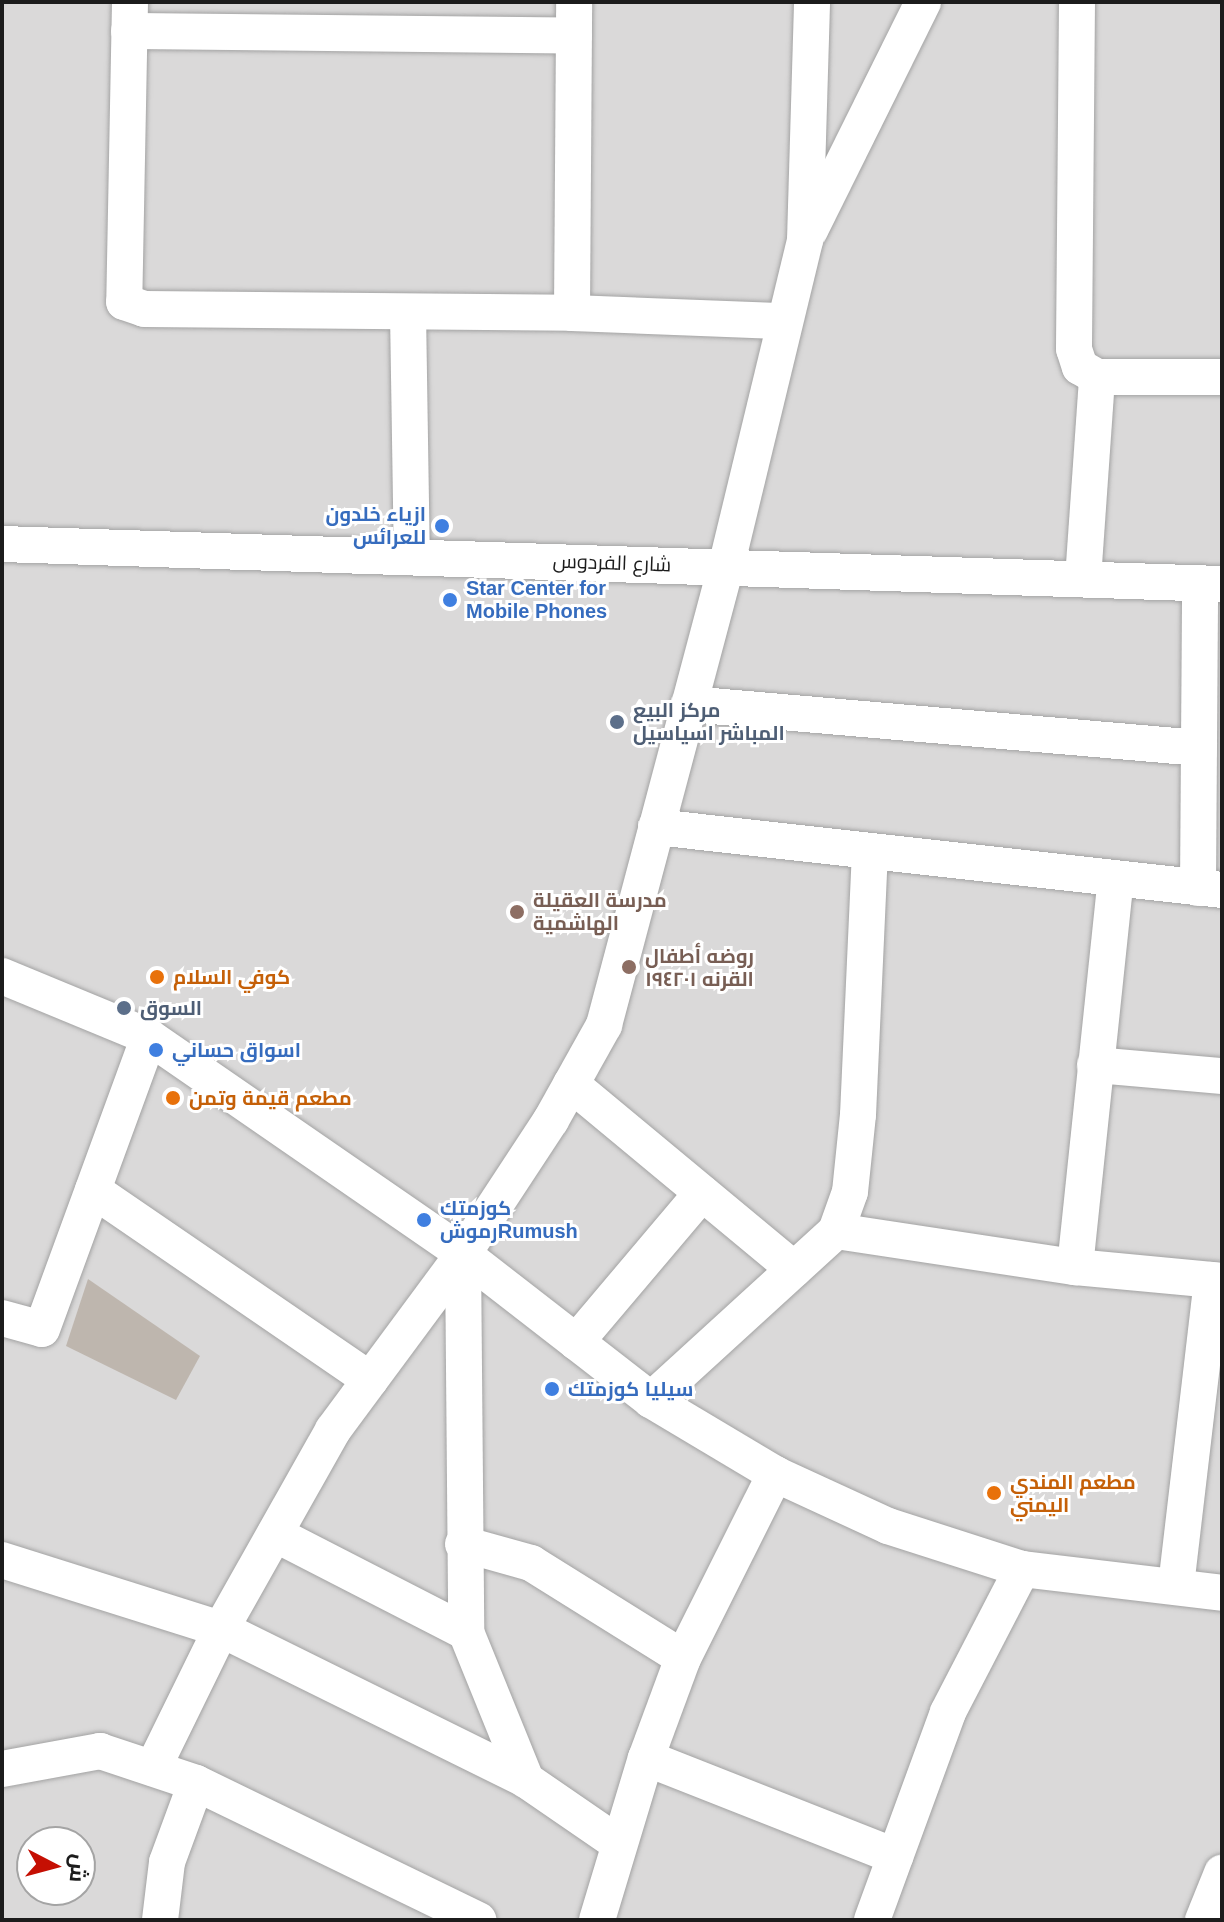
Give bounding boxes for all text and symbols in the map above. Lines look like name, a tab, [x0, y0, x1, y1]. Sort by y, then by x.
place label: ازياء خلدون للعرائس	[326, 502, 426, 549]
marker: ازياء خلدون للعرائس	[433, 517, 451, 535]
street label: شارع الفردوس	[552, 549, 672, 577]
place label: Star Center for Mobile Phones	[466, 576, 607, 623]
marker: Star Center for Mobile Phones	[441, 591, 459, 609]
place label: مركز البيع المباشر اسياسيل	[633, 698, 785, 745]
marker: مركز البيع المباشر اسياسيل	[608, 713, 626, 731]
place label: مدرسة العقيلة الهاشمية	[533, 888, 667, 935]
marker: مدرسة العقيلة الهاشمية	[508, 903, 526, 921]
place label: روضه أطفال القرنه ١٩٤٢٠١	[645, 944, 754, 991]
marker: روضه أطفال القرنه ١٩٤٢٠١	[620, 958, 638, 976]
place label: كوفي السلام	[173, 965, 290, 989]
marker: كوفي السلام	[148, 968, 166, 986]
place label: السوق	[140, 996, 202, 1020]
marker: السوق	[115, 999, 133, 1017]
place label: اسواق حساني	[172, 1038, 301, 1062]
marker: اسواق حساني	[147, 1041, 165, 1059]
place label: مطعم قيمة وتمن	[189, 1086, 352, 1110]
marker: مطعم قيمة وتمن	[164, 1089, 182, 1107]
place label: كوزمتك رموشRumush	[440, 1196, 578, 1243]
marker: كوزمتك رموشRumush	[415, 1211, 433, 1229]
place label: سيليا كوزمتك	[568, 1377, 693, 1401]
marker: سيليا كوزمتك	[543, 1380, 561, 1398]
place label: مطعم المندي اليمني	[1010, 1470, 1136, 1517]
marker: مطعم المندي اليمني	[985, 1484, 1003, 1502]
north arrow	[16, 1826, 96, 1906]
text: ش	[64, 1853, 92, 1884]

